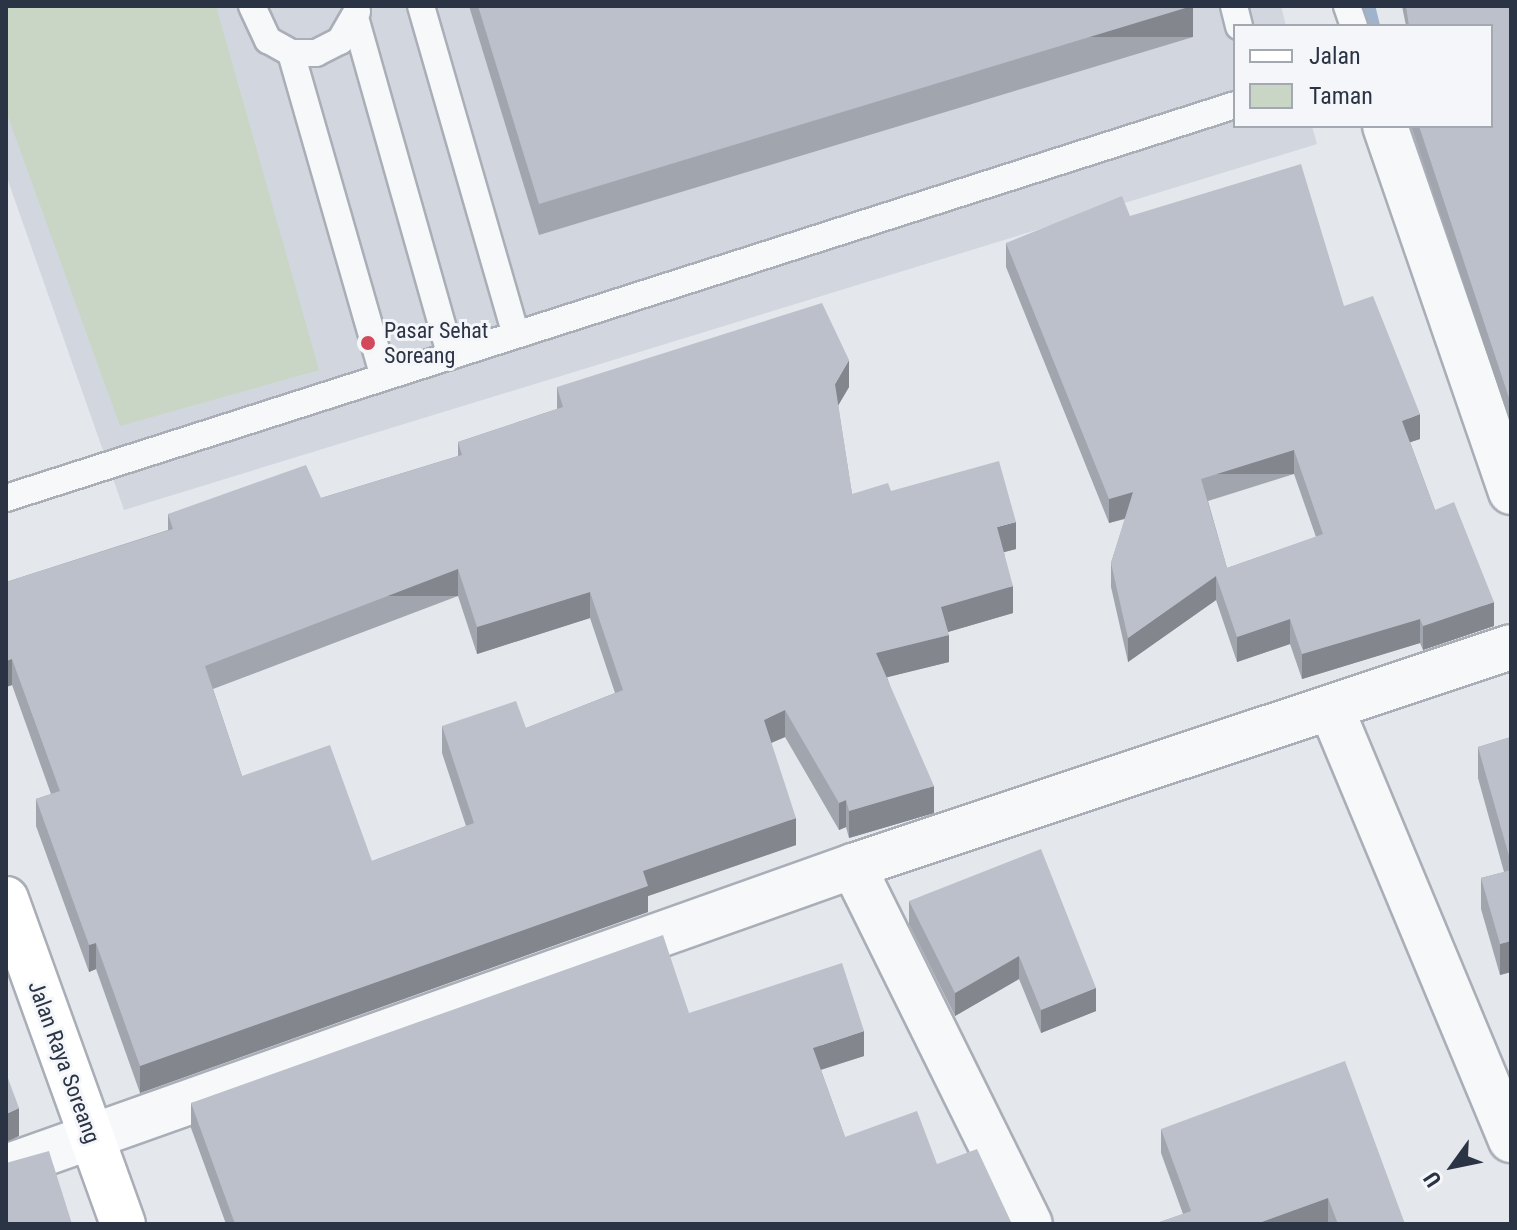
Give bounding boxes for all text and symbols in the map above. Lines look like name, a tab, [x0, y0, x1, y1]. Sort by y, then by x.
legend	[1233, 24, 1493, 128]
text: Jalan	[1309, 42, 1361, 70]
text: Taman	[1309, 82, 1373, 110]
place label: Pasar Sehat Soreang	[384, 317, 488, 368]
marker: Pasar Sehat Soreang	[359, 334, 377, 352]
street label: Jalan Raya Soreang	[22, 977, 106, 1147]
north arrow	[1413, 1126, 1493, 1206]
text: U	[1419, 1167, 1446, 1191]

